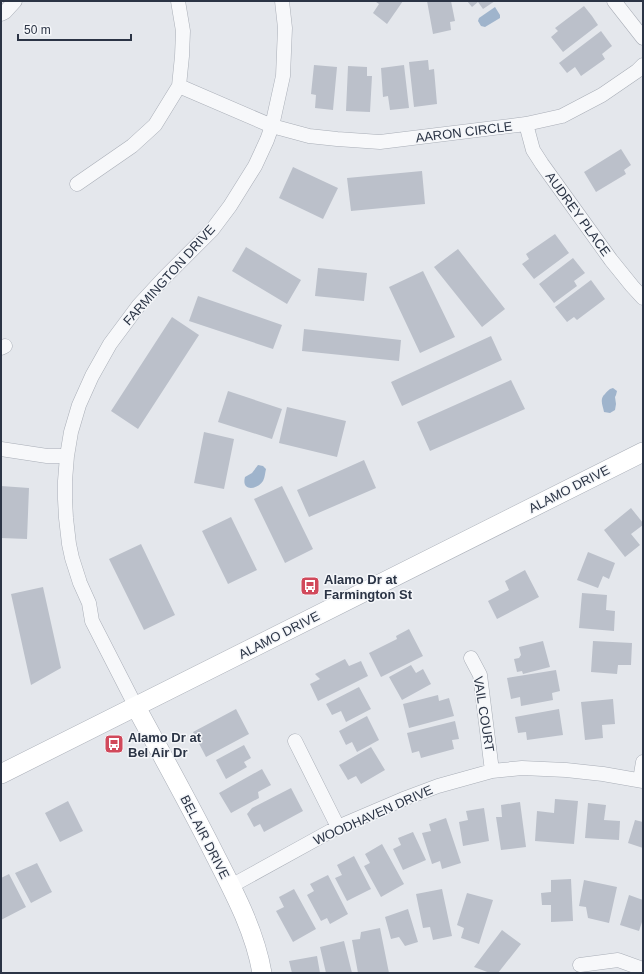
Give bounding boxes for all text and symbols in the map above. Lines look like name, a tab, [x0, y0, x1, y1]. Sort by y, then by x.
scale bar	[18, 16, 131, 42]
text: 50 m	[24, 23, 51, 37]
street label: AARON CIRCLE	[415, 119, 514, 145]
street label: AUDREY PLACE	[542, 169, 614, 259]
street label: FARMINGTON DRIVE	[120, 222, 218, 328]
street label: ALAMO DRIVE	[526, 462, 612, 516]
place label: Alamo Dr at Farmington St	[324, 572, 413, 602]
bus stop icon: Alamo Dr at Farmington St	[299, 575, 321, 597]
street label: ALAMO DRIVE	[236, 608, 322, 662]
street label: VAIL COURT	[471, 675, 497, 753]
place label: Alamo Dr at Bel Air Dr	[128, 730, 202, 760]
bus stop icon: Alamo Dr at Bel Air Dr	[103, 733, 125, 755]
street label: WOODHAVEN DRIVE	[311, 782, 435, 848]
street label: BEL AIR DRIVE	[177, 793, 233, 882]

